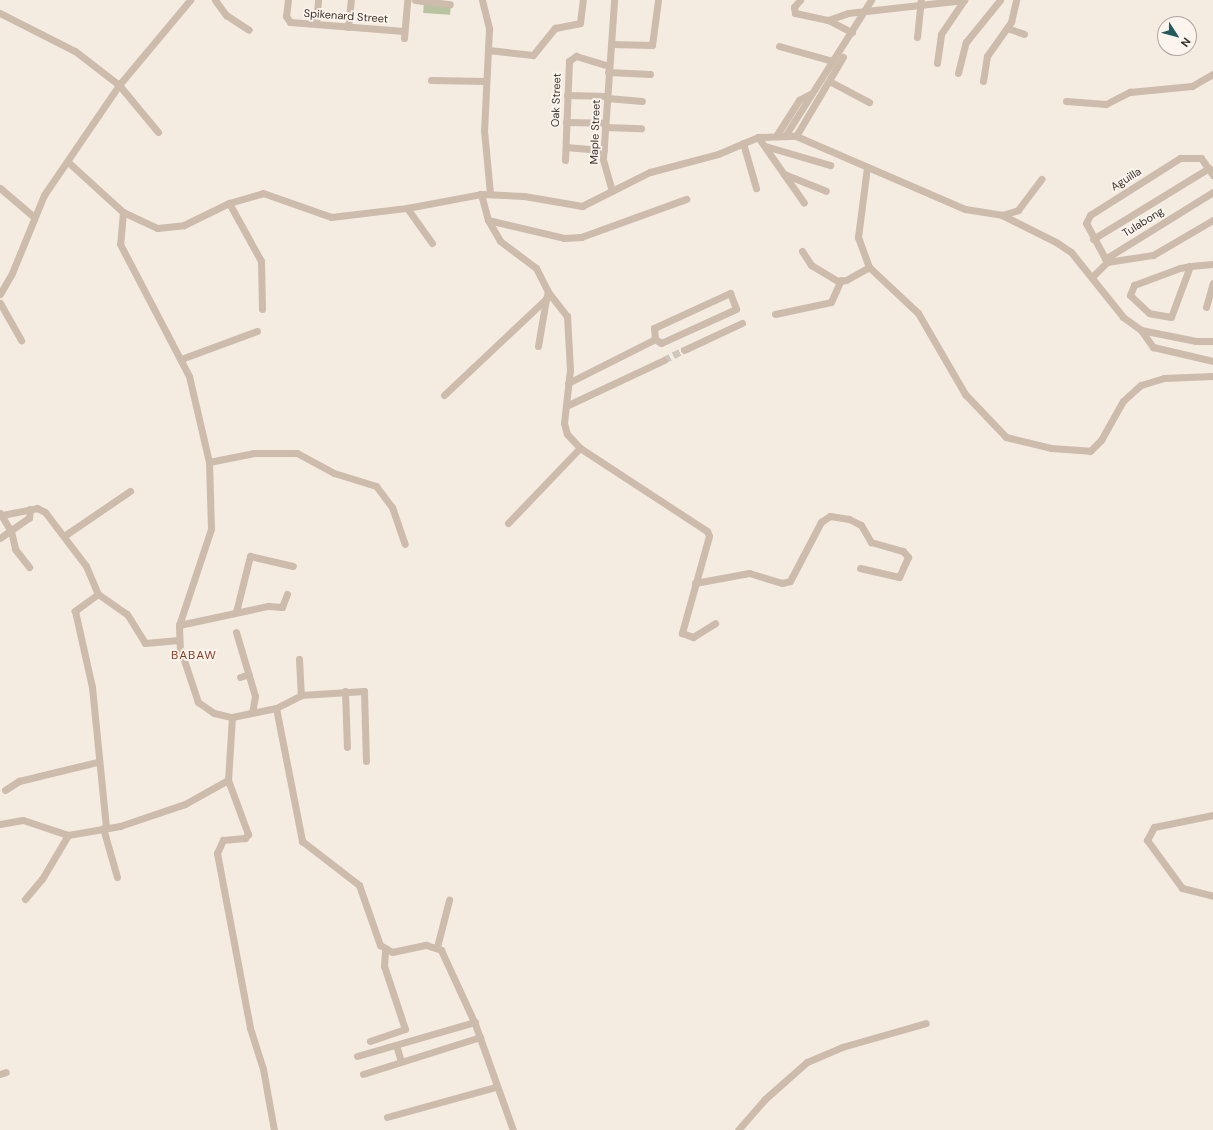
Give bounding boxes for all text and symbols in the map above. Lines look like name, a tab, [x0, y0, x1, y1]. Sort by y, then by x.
street label: Spikenard Street	[303, 6, 389, 26]
north arrow	[1157, 16, 1197, 56]
text: N	[1178, 35, 1194, 50]
street label: Oak Street	[548, 73, 564, 127]
street label: Maple Street	[587, 99, 603, 165]
street label: Aguilla	[1108, 165, 1144, 193]
street label: Tulabong	[1120, 204, 1166, 240]
district label: BABAW	[171, 649, 217, 663]

